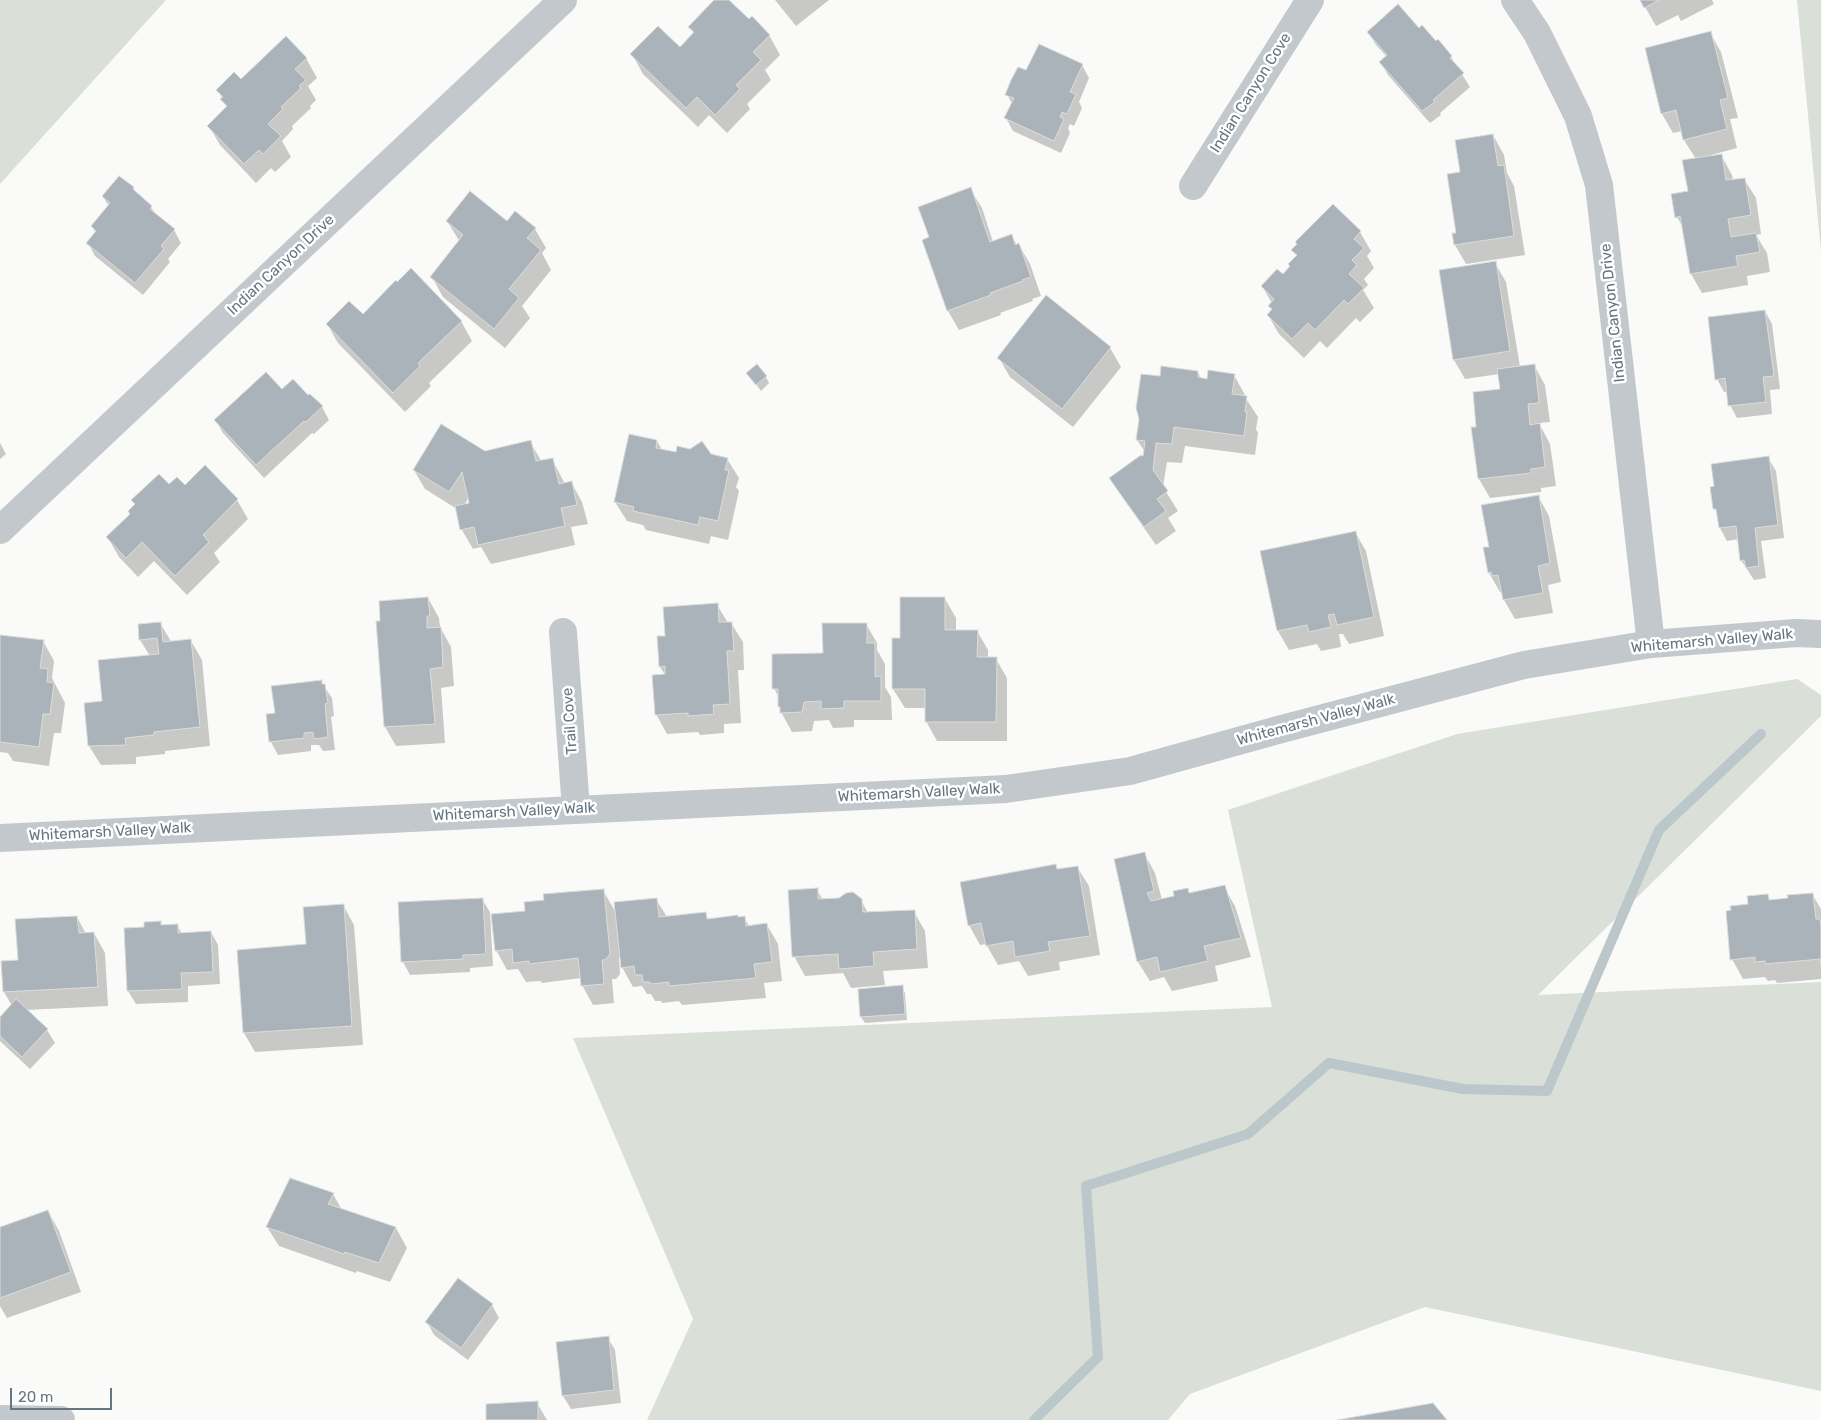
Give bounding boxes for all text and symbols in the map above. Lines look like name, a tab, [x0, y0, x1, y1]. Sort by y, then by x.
street label: Indian Canyon Cove	[1207, 30, 1295, 156]
street label: Indian Canyon Drive	[224, 211, 338, 319]
street label: Indian Canyon Drive	[1597, 243, 1629, 383]
street label: Whitemarsh Valley Walk	[1630, 625, 1794, 657]
street label: Trail Cove	[559, 687, 581, 755]
street label: Whitemarsh Valley Walk	[1235, 690, 1397, 750]
street label: Whitemarsh Valley Walk	[837, 780, 1001, 806]
street label: Whitemarsh Valley Walk	[432, 799, 596, 825]
street label: Whitemarsh Valley Walk	[28, 819, 192, 845]
scale bar	[12, 1378, 115, 1410]
text: 20 m	[18, 1388, 53, 1406]

